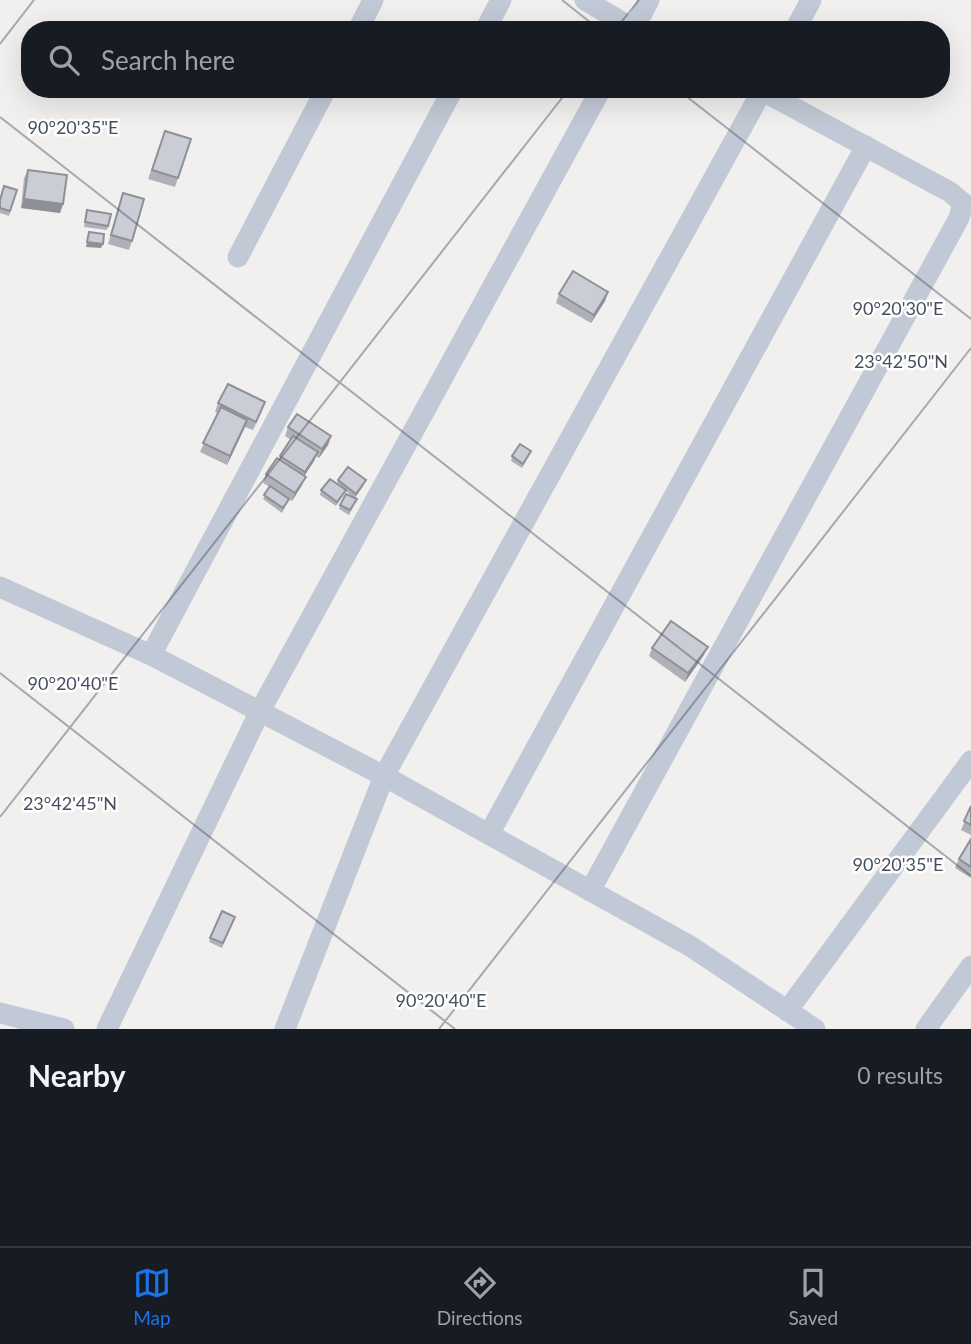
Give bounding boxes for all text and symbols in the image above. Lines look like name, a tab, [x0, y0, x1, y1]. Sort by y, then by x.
search box	[21, 21, 950, 98]
icon: search	[45, 41, 83, 79]
text: Search here	[101, 44, 235, 76]
text: 90°20'35"E	[28, 116, 118, 138]
text: 90°20'30"E	[853, 297, 943, 319]
text: 23°42'50"N	[854, 350, 948, 372]
text: 90°20'40"E	[28, 672, 118, 694]
text: 23°42'45"N	[23, 792, 117, 814]
text: 90°20'35"E	[853, 853, 943, 875]
text: 90°20'40"E	[396, 989, 486, 1011]
text: Nearby	[28, 1057, 126, 1093]
text: 0 results	[857, 1061, 943, 1089]
tab: Map	[133, 1264, 171, 1329]
tab: Directions	[437, 1264, 523, 1329]
tab: Saved	[788, 1264, 838, 1329]

